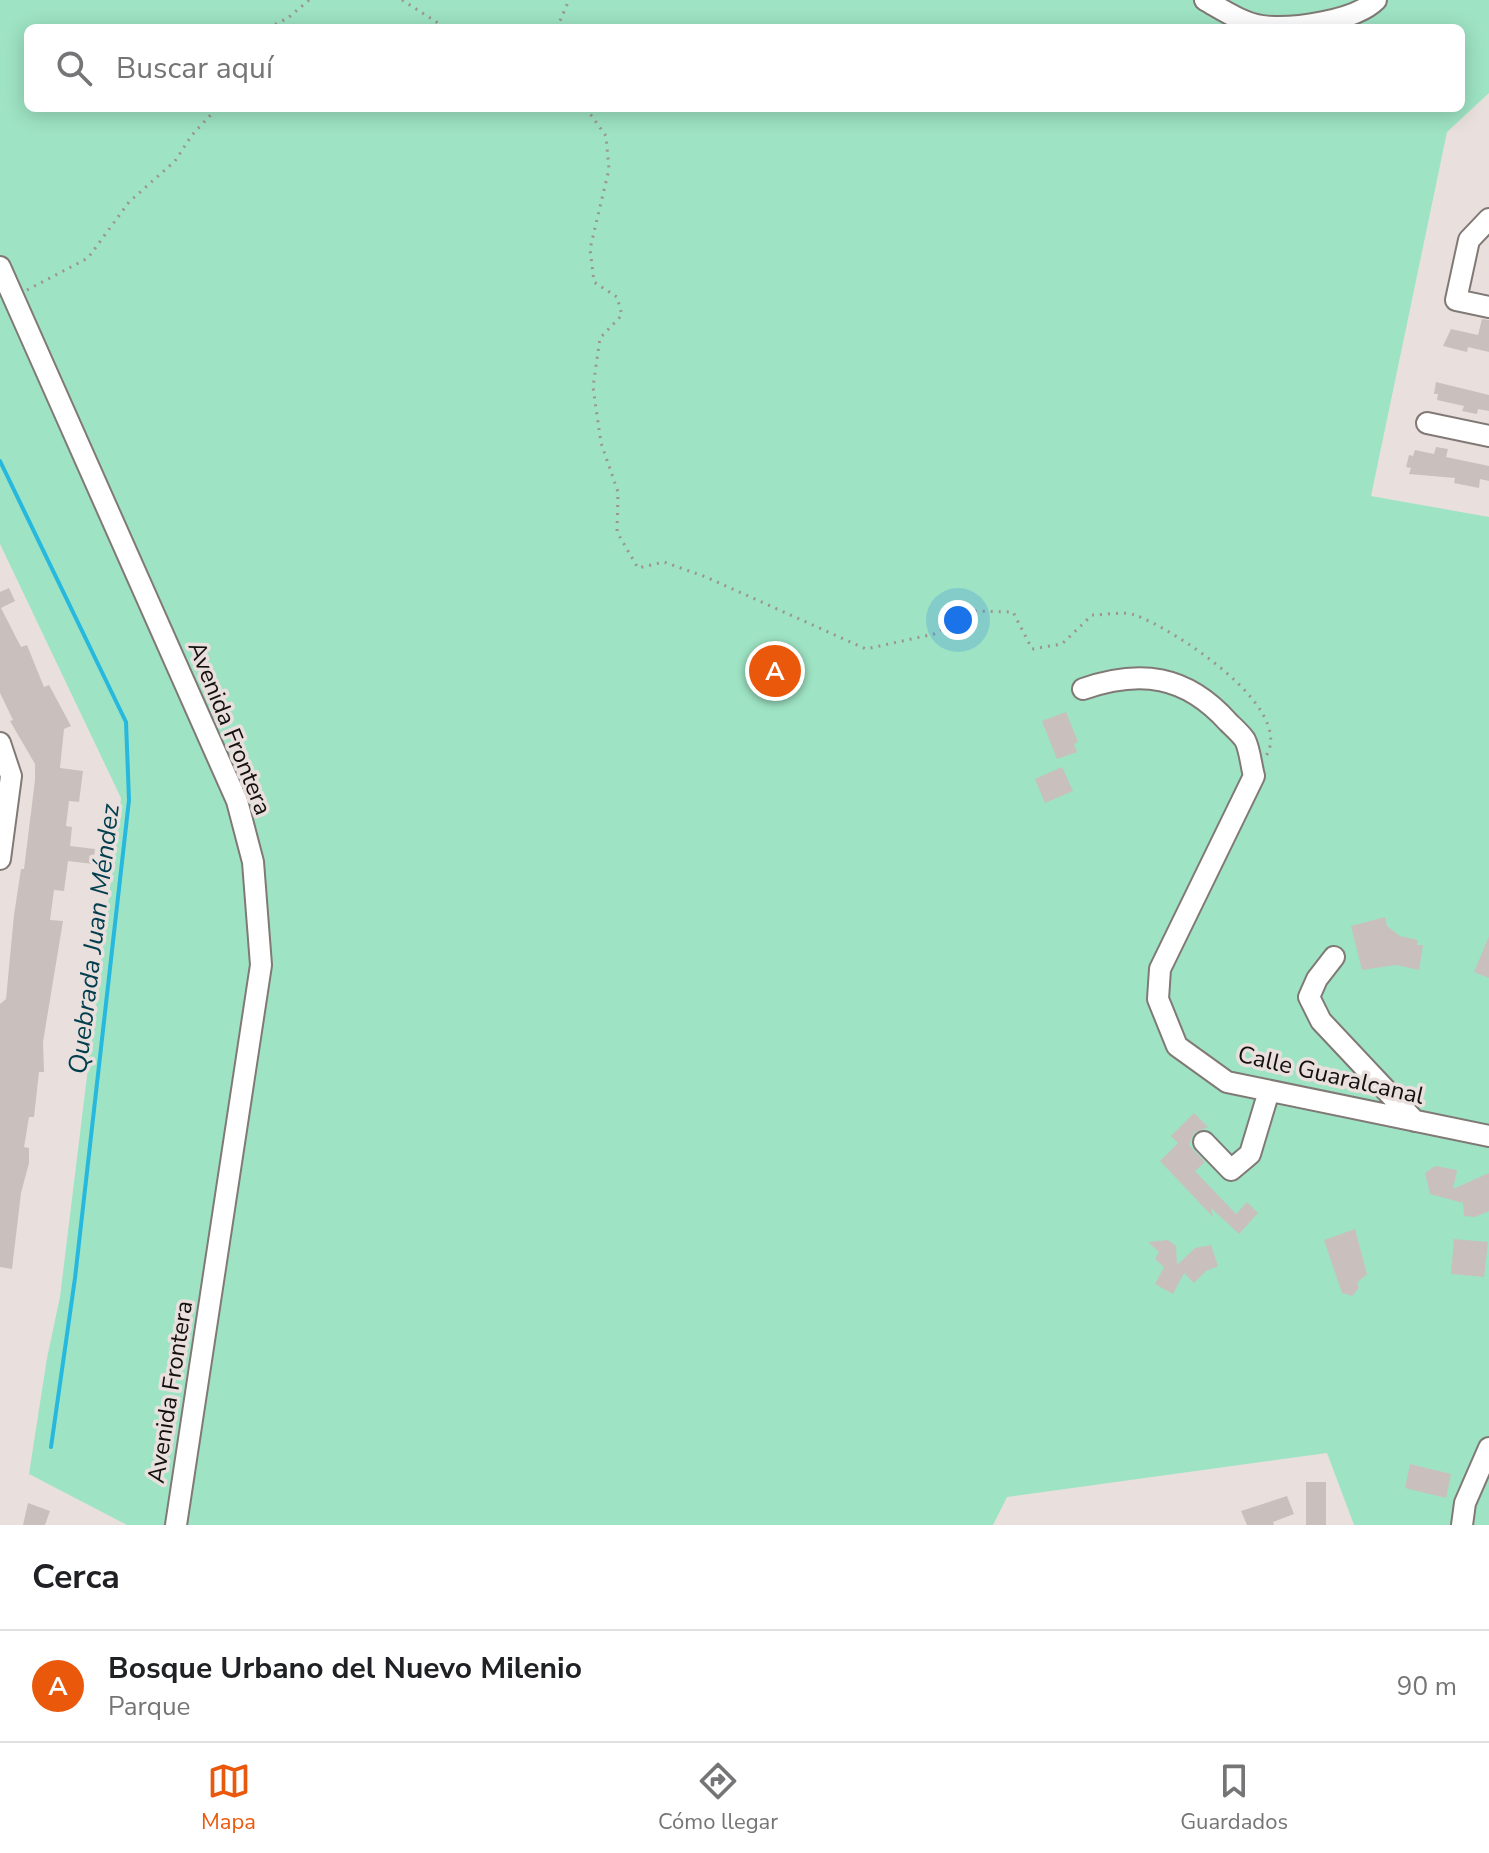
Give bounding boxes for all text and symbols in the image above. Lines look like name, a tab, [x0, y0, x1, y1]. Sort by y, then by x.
search box	[24, 24, 1465, 112]
icon: search	[52, 46, 96, 90]
text: Buscar aquí	[116, 48, 273, 89]
your location	[938, 600, 978, 640]
street label: Avenida Frontera	[181, 636, 279, 820]
pin: A	[749, 641, 801, 701]
water label: Quebrada Juan Méndez	[60, 802, 128, 1076]
street label: Calle Guaralcanal	[1235, 1038, 1427, 1112]
street label: Avenida Frontera	[140, 1298, 200, 1486]
text: Cerca	[32, 1554, 120, 1600]
text: Bosque Urbano del Nuevo Milenio	[108, 1648, 582, 1689]
text: A	[48, 1669, 68, 1704]
text: 90 m	[1397, 1669, 1457, 1704]
text: Parque	[108, 1689, 190, 1724]
tab: Mapa	[201, 1759, 256, 1837]
tab: Cómo llegar	[658, 1759, 778, 1837]
tab: Guardados	[1180, 1759, 1288, 1837]

